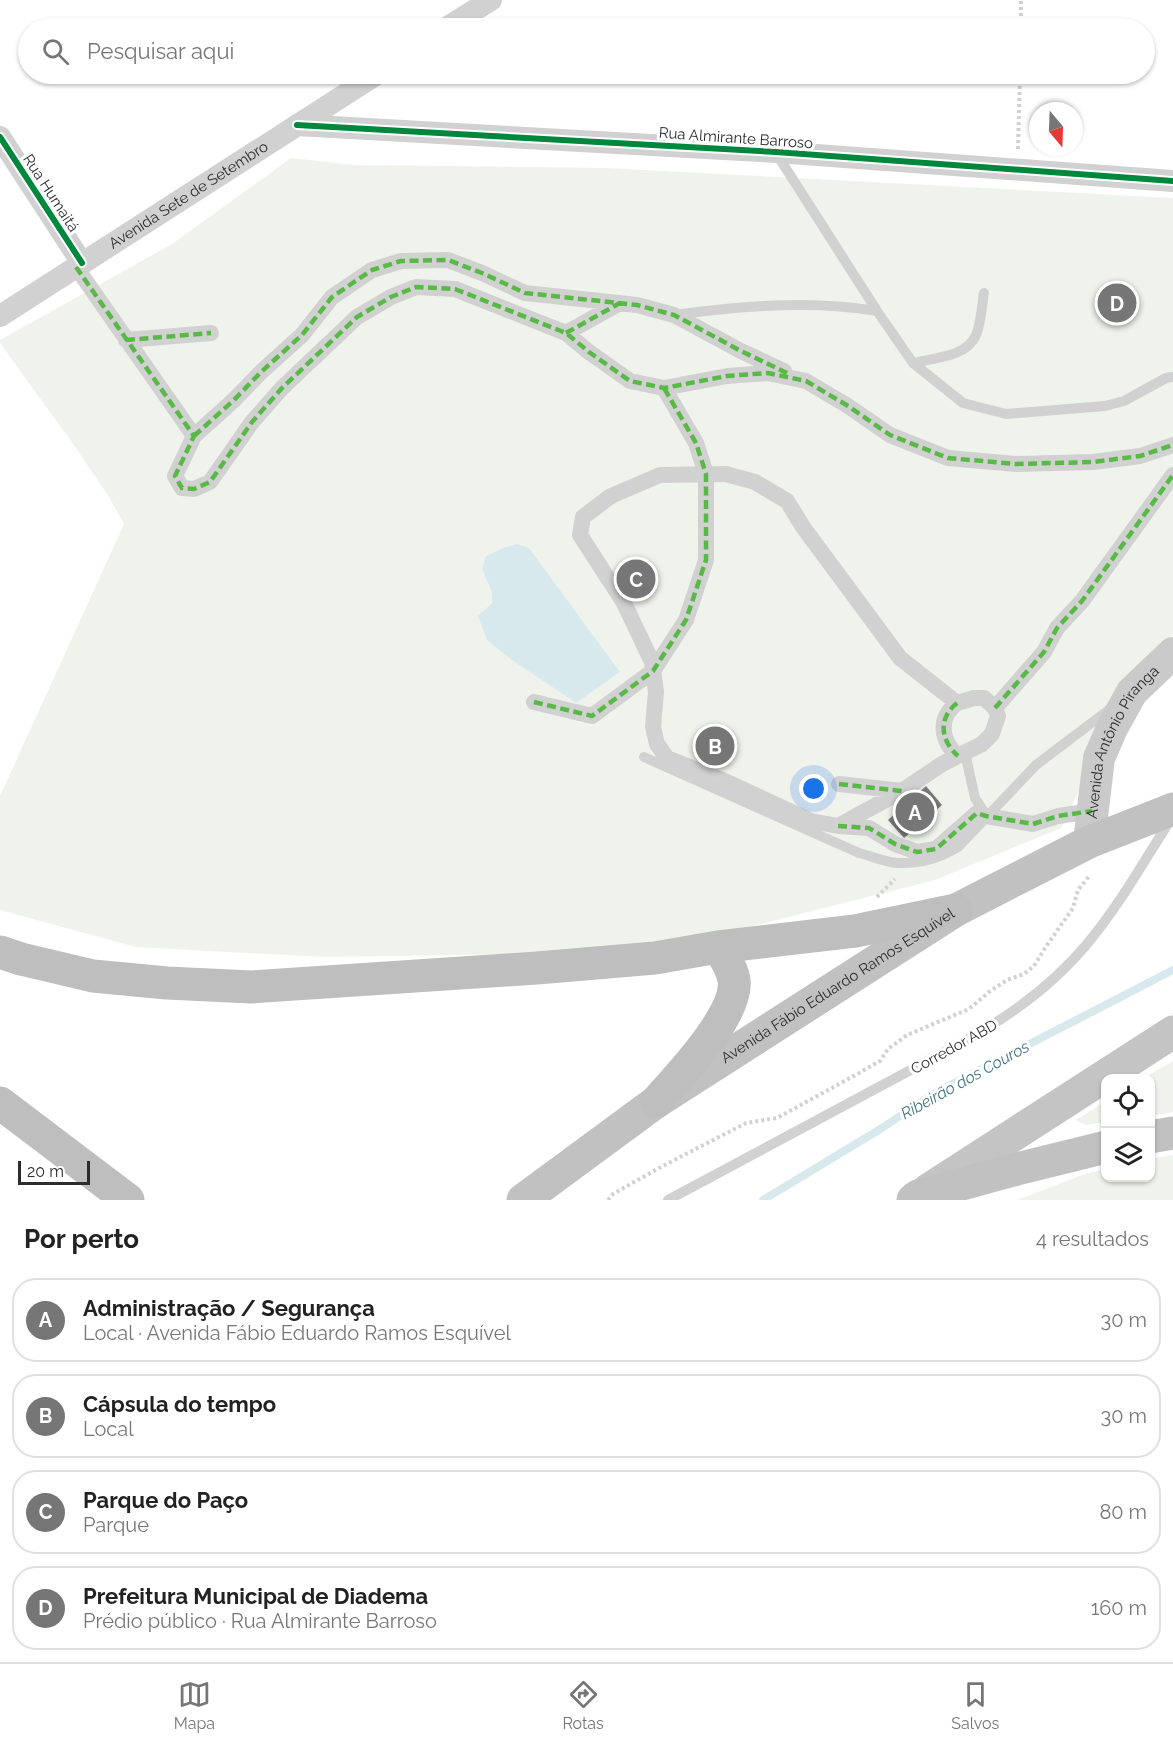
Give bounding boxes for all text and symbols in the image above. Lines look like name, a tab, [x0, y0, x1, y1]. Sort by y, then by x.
search box	[18, 18, 1155, 84]
icon: search	[39, 35, 72, 68]
text: Pesquisar aqui	[87, 38, 234, 64]
north arrow	[1029, 102, 1083, 156]
street label: Rua Almirante Barroso	[658, 124, 814, 152]
street label: Avenida Sete de Setembro	[106, 137, 272, 253]
street label: Rua Humaitá	[19, 151, 83, 235]
pin: D	[1098, 280, 1136, 326]
pin: C	[616, 556, 656, 602]
street label: Avenida Antônio Piranga	[1083, 662, 1163, 820]
pin: B	[696, 724, 734, 768]
your location	[799, 774, 828, 803]
pin: A	[896, 790, 934, 834]
street label: Avenida Fábio Eduardo Ramos Esquível	[718, 904, 959, 1067]
street label: Corredor ABD	[908, 1016, 1000, 1078]
water label: Ribeirão dos Couros	[898, 1037, 1033, 1123]
map controls	[1101, 1074, 1155, 1182]
button: locate	[1101, 1074, 1155, 1128]
button: layers	[1101, 1128, 1155, 1182]
scale bar	[18, 1158, 90, 1186]
text: 20 m	[27, 1162, 64, 1181]
text: Por perto	[24, 1224, 139, 1254]
text: 4 resultados	[1036, 1227, 1149, 1251]
text: Administração / Segurança	[83, 1295, 375, 1321]
text: A	[39, 1308, 52, 1332]
text: 30 m	[1101, 1308, 1147, 1332]
text: Local · Avenida Fábio Eduardo Ramos Esquível	[83, 1321, 511, 1345]
text: Cápsula do tempo	[83, 1391, 276, 1417]
text: B	[39, 1404, 52, 1428]
text: 30 m	[1101, 1404, 1147, 1428]
text: Local	[83, 1417, 134, 1441]
text: Parque do Paço	[83, 1487, 248, 1513]
text: C	[39, 1500, 52, 1524]
text: 80 m	[1099, 1500, 1147, 1524]
text: Parque	[83, 1513, 149, 1537]
text: Prefeitura Municipal de Diadema	[83, 1583, 428, 1609]
text: D	[38, 1596, 53, 1620]
text: 160 m	[1091, 1596, 1147, 1620]
text: Prédio público · Rua Almirante Barroso	[83, 1609, 437, 1633]
tab: Mapa	[174, 1678, 215, 1733]
tab: Rotas	[562, 1678, 604, 1733]
tab: Salvos	[951, 1678, 999, 1733]

